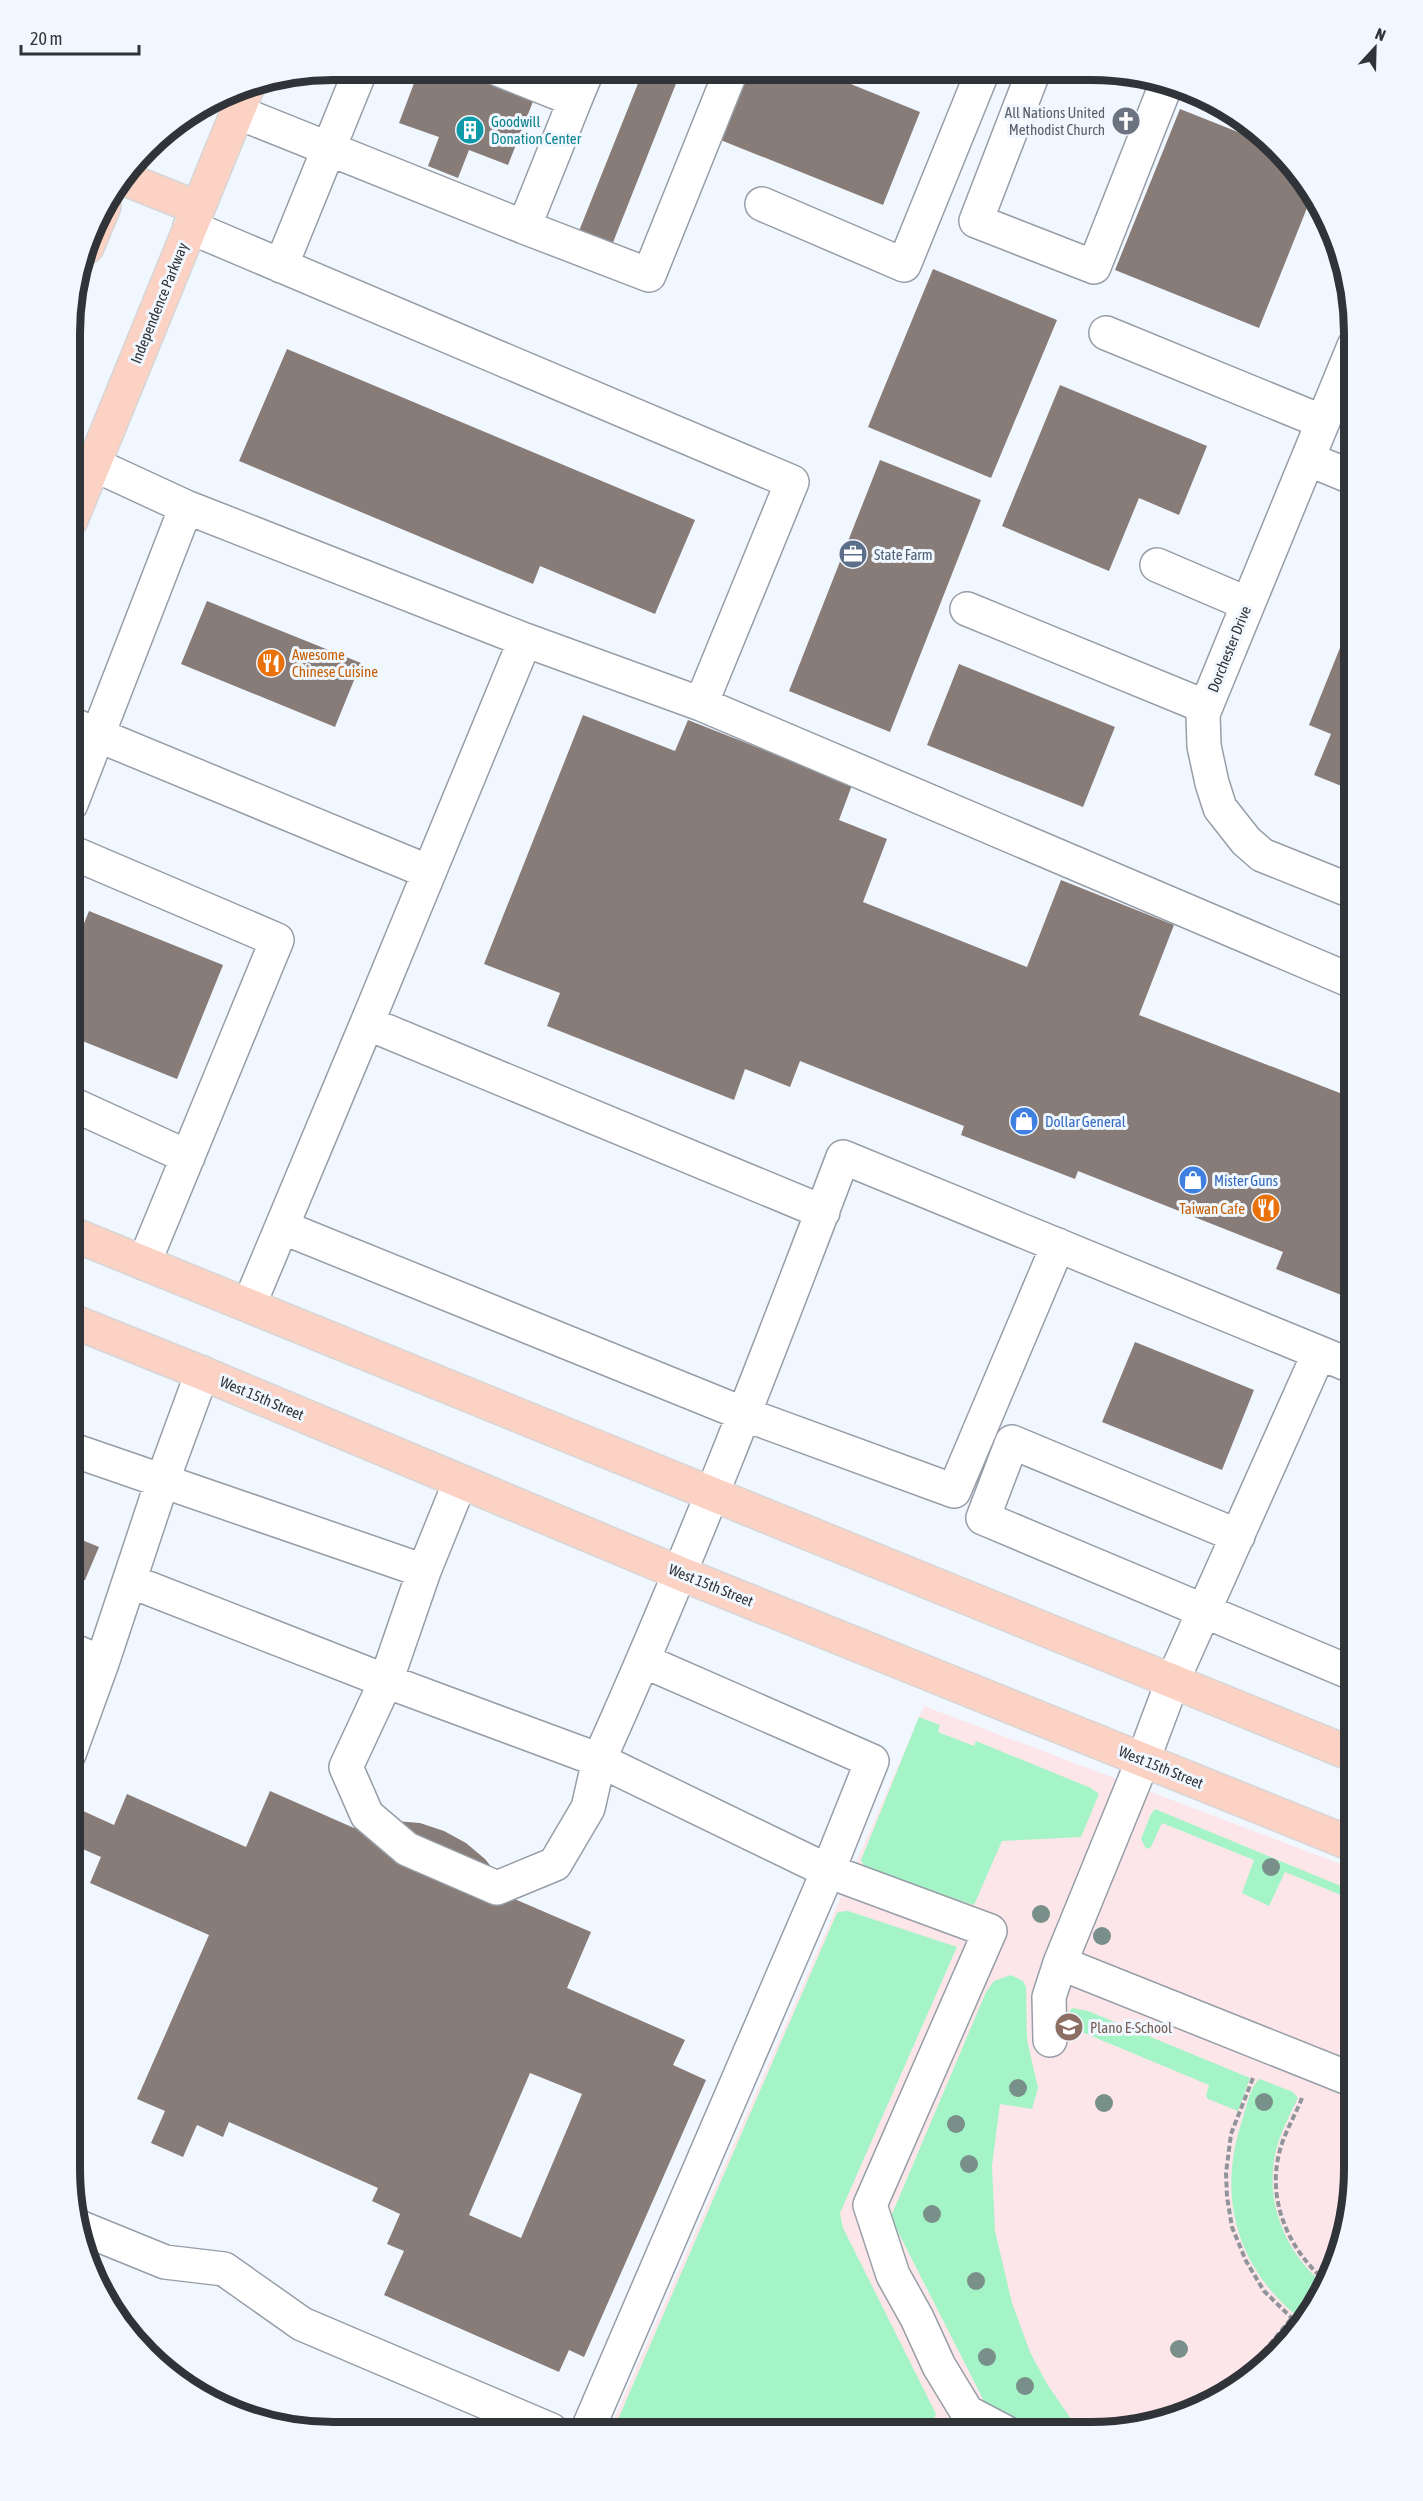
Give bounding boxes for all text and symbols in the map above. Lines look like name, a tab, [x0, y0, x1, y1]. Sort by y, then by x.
scale bar	[21, 18, 140, 56]
north arrow	[1345, 18, 1405, 78]
text: N	[1373, 24, 1388, 44]
text: 20 m	[30, 28, 62, 49]
place label: All Nations United Methodist Church	[1005, 104, 1105, 138]
church icon: All Nations United Methodist Church	[1110, 105, 1142, 137]
place label: Goodwill Donation Center	[491, 113, 582, 147]
building icon: Goodwill Donation Center	[454, 114, 486, 146]
street label: Independence Parkway	[127, 240, 191, 366]
office icon: State Farm	[837, 538, 869, 570]
place label: State Farm	[874, 546, 933, 563]
street label: Dorchester Drive	[1204, 603, 1254, 695]
place label: Awesome Chinese Cuisine	[292, 646, 378, 680]
restaurant icon: Awesome Chinese Cuisine	[255, 647, 287, 679]
shop icon: Dollar General	[1008, 1105, 1040, 1137]
place label: Dollar General	[1045, 1113, 1126, 1130]
shop icon: Mister Guns	[1177, 1164, 1209, 1196]
place label: Mister Guns	[1214, 1172, 1278, 1189]
restaurant icon: Taiwan Cafe	[1250, 1192, 1282, 1224]
place label: Taiwan Cafe	[1179, 1200, 1245, 1217]
street label: West 15th Street	[217, 1373, 307, 1423]
street label: West 15th Street	[666, 1560, 756, 1610]
street label: West 15th Street	[1116, 1742, 1206, 1792]
school or university icon: Plano E-School	[1053, 2011, 1085, 2043]
place label: Plano E-School	[1090, 2019, 1172, 2036]

